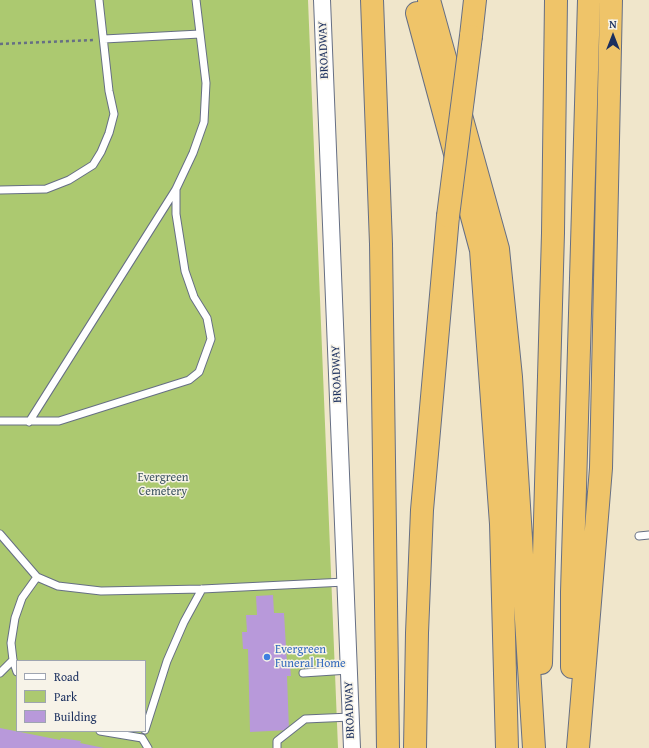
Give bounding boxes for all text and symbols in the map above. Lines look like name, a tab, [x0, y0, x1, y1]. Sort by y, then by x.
north arrow	[593, 16, 633, 56]
text: N	[609, 16, 617, 32]
street label: BROADWAY	[316, 21, 332, 79]
street label: BROADWAY	[329, 345, 345, 403]
park label: Evergreen Cemetery	[137, 471, 189, 499]
place label: Evergreen Funeral Home	[275, 643, 346, 671]
marker: Evergreen Funeral Home	[262, 652, 272, 662]
legend	[16, 660, 146, 732]
text: Road	[54, 668, 79, 685]
street label: BROADWAY	[342, 681, 358, 739]
text: Park	[54, 688, 77, 705]
text: Building	[54, 708, 97, 725]

